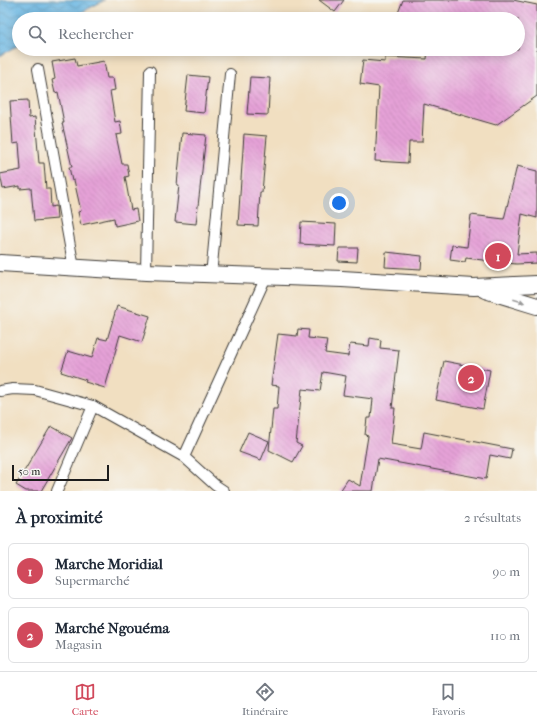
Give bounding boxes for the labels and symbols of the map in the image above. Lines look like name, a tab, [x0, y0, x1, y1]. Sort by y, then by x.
your location	[329, 193, 349, 213]
pin: 1	[485, 241, 511, 271]
one-way arrow	[513, 298, 525, 304]
pin: 2	[458, 363, 484, 393]
scale bar	[12, 463, 109, 482]

